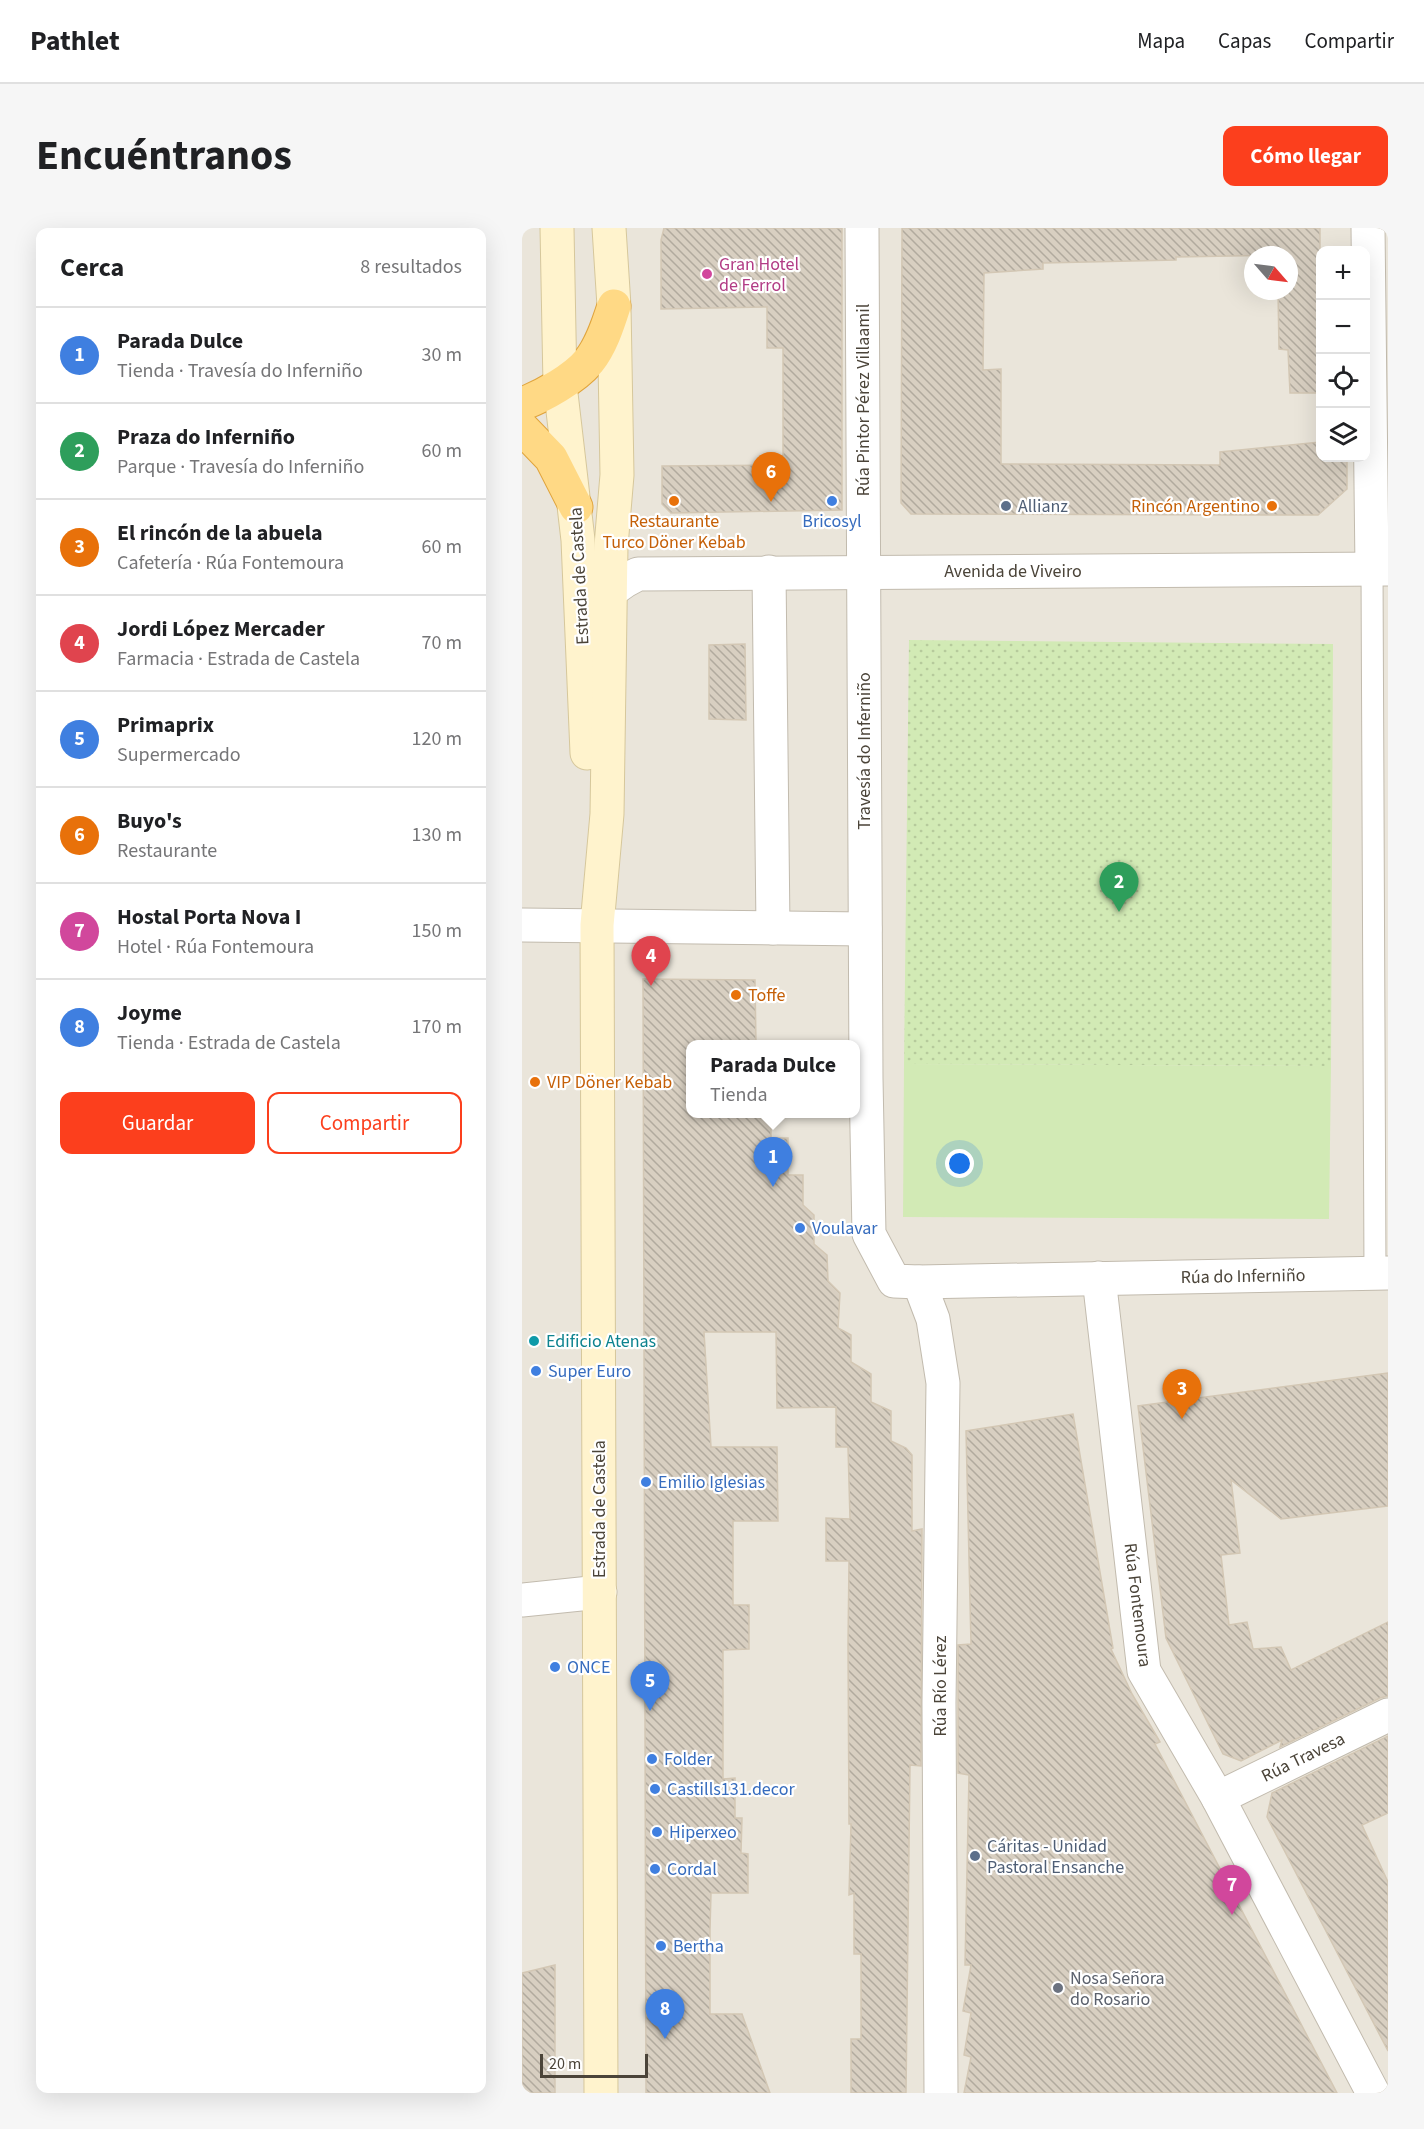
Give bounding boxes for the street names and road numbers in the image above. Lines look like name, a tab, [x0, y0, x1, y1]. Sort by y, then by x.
street label: Rúa Pintor Pérez Villaamil	[851, 304, 876, 496]
street label: Estrada de Castela	[563, 507, 596, 645]
street label: Avenida de Viveiro	[944, 559, 1082, 584]
street label: Travesía do Inferniño	[852, 672, 877, 830]
street label: Rúa do Inferniño	[1180, 1263, 1306, 1290]
street label: Estrada de Castela	[587, 1440, 612, 1578]
street label: Rúa Fontemoura	[1117, 1541, 1158, 1669]
street label: Rúa Río Lérez	[928, 1635, 953, 1736]
street label: Rúa Travesa	[1257, 1726, 1349, 1788]

